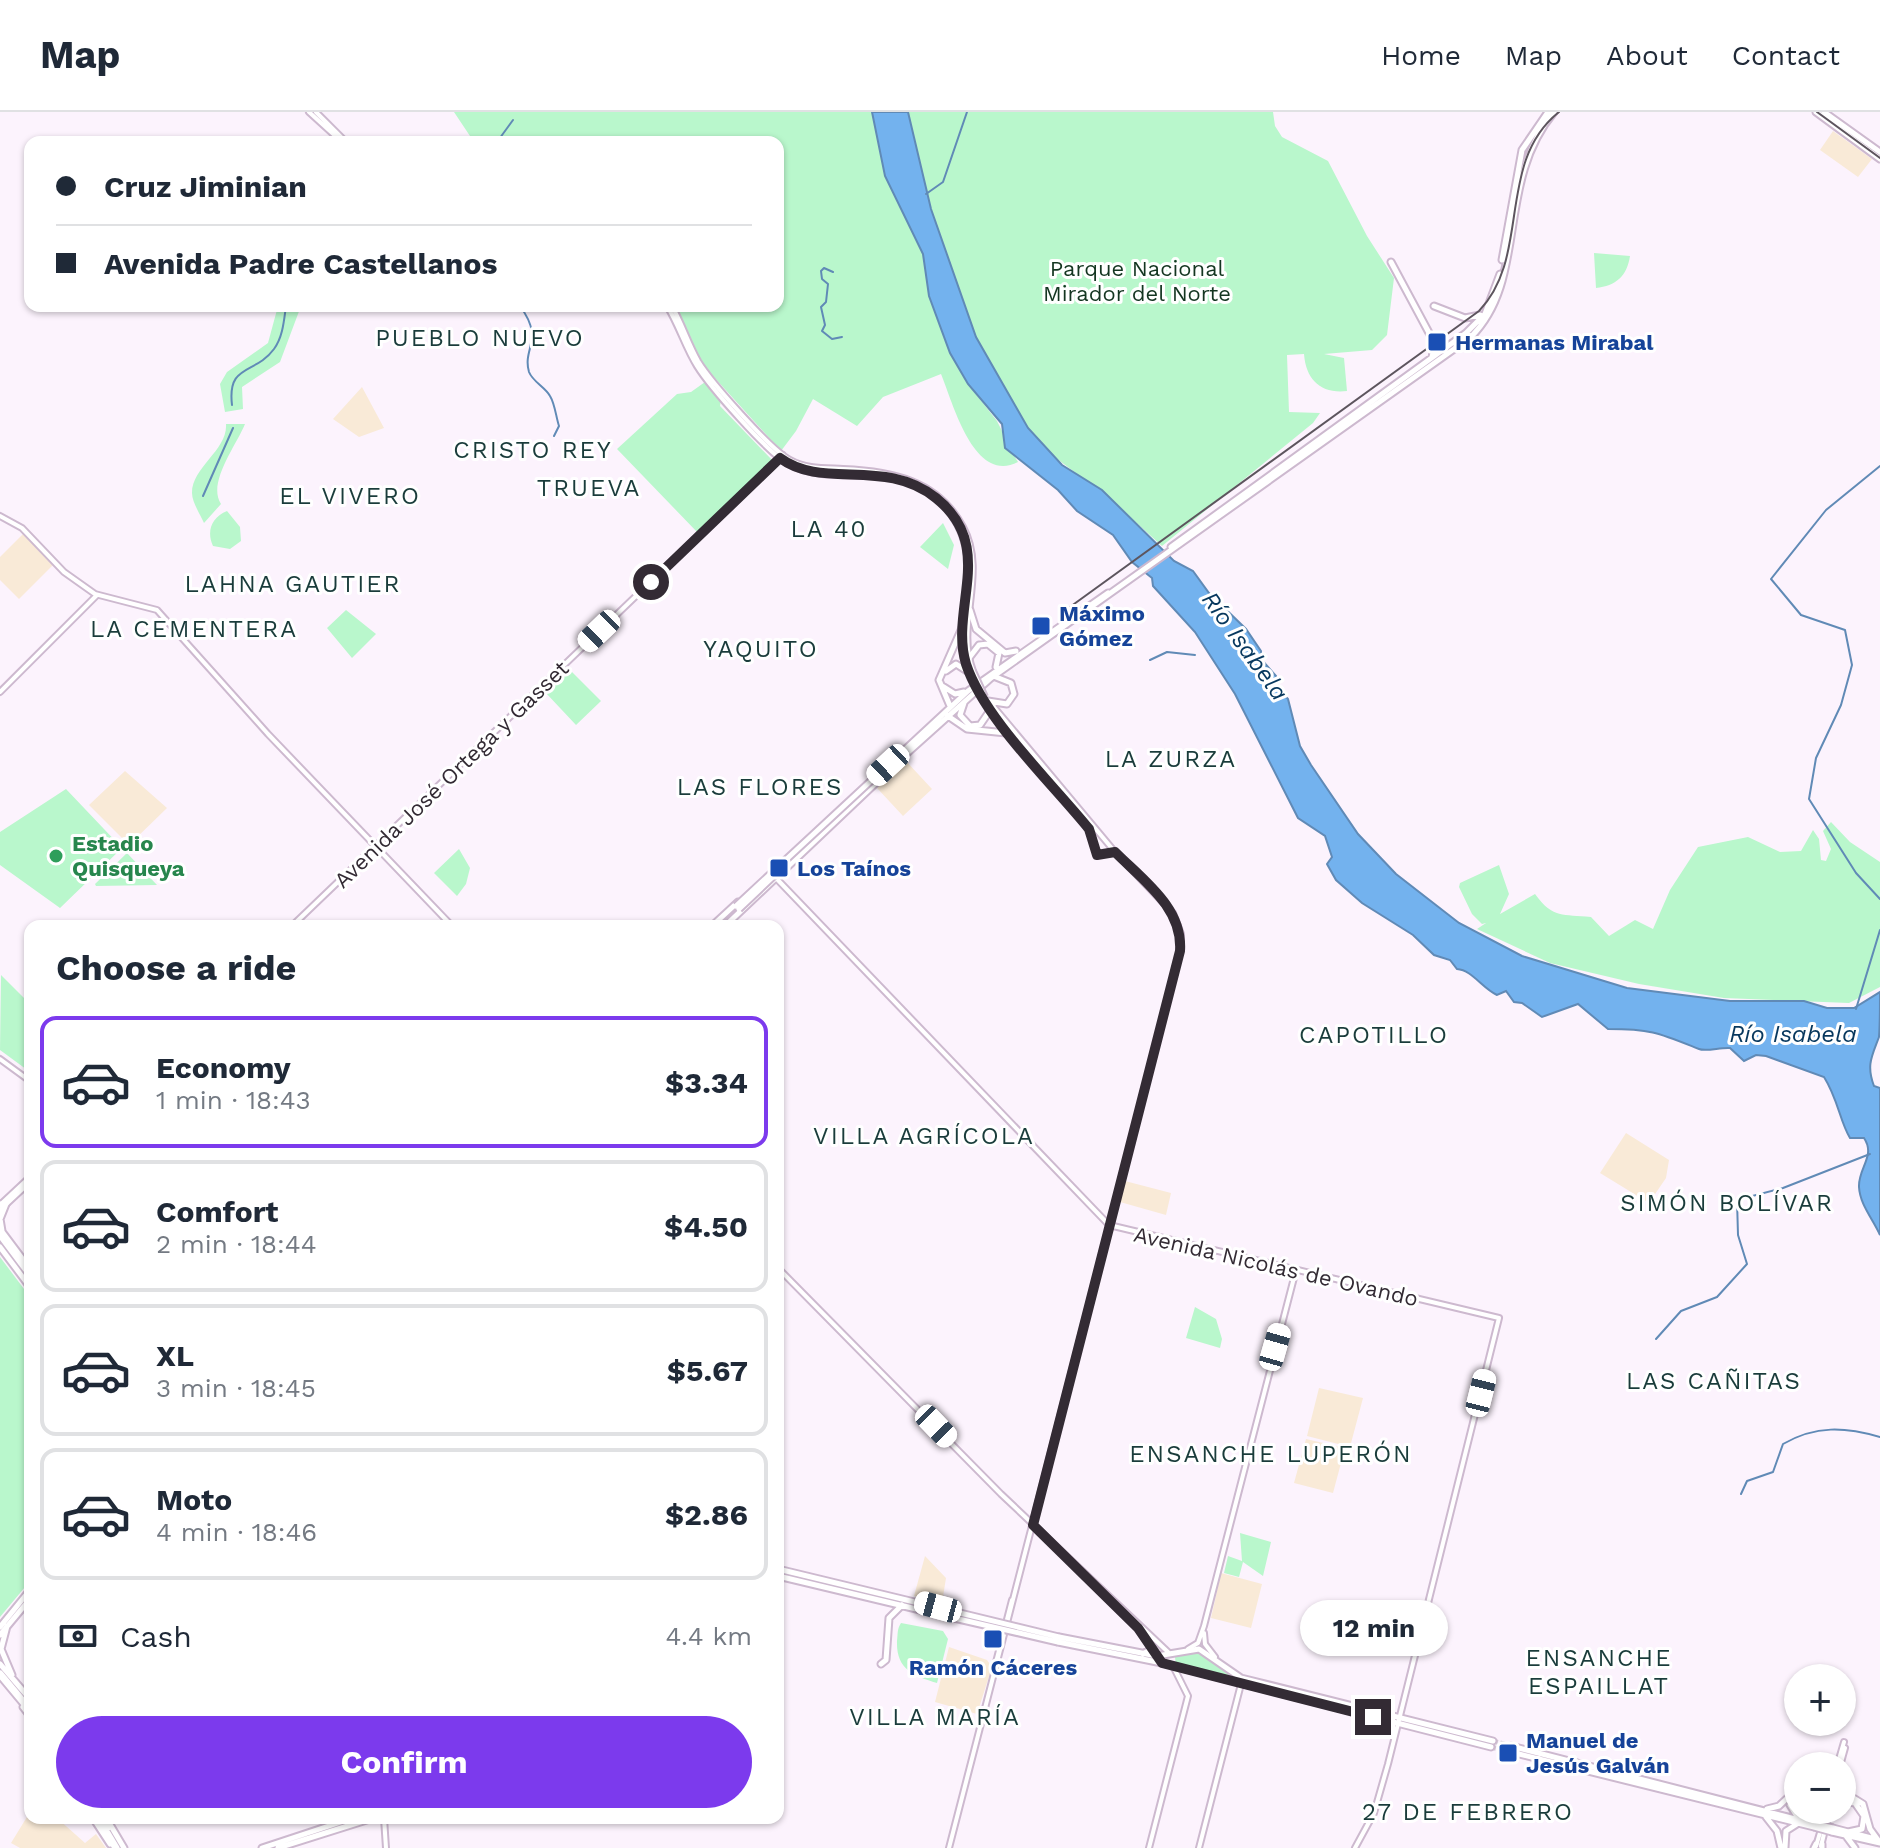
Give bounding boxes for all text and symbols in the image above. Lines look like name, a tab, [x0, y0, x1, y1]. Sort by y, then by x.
text: Map	[40, 33, 120, 77]
text: Home	[1381, 39, 1461, 72]
text: Map	[1505, 39, 1562, 72]
text: About	[1606, 39, 1688, 72]
text: Contact	[1732, 39, 1840, 72]
text: Cruz Jiminian	[104, 169, 307, 204]
text: Avenida Padre Castellanos	[104, 246, 497, 281]
park label: Parque Nacional Mirador del Norte	[1043, 256, 1231, 306]
district label: PUEBLO NUEVO	[375, 324, 585, 352]
place label: Hermanas Mirabal	[1455, 330, 1654, 355]
marker: Hermanas Mirabal	[1426, 331, 1448, 353]
district label: CRISTO REY	[453, 436, 613, 464]
district label: TRUEVA	[537, 474, 641, 502]
district label: EL VIVERO	[279, 482, 421, 510]
district label: LA 40	[790, 515, 868, 543]
route start	[633, 564, 669, 600]
district label: LAHNA GAUTIER	[184, 570, 402, 598]
water label: Río Isabela	[1196, 586, 1294, 706]
place label: Máximo Gómez	[1059, 601, 1145, 651]
car	[573, 606, 625, 656]
district label: LA CEMENTERA	[90, 615, 298, 643]
marker: Máximo Gómez	[1030, 615, 1052, 637]
district label: YAQUITO	[703, 635, 819, 663]
street label: Avenida José Ortega y Gasset	[329, 656, 574, 893]
car	[862, 740, 914, 790]
district label: LA ZURZA	[1105, 745, 1237, 773]
district label: LAS FLORES	[677, 773, 843, 801]
place label: Estadio Quisqueya	[72, 831, 185, 881]
marker: Estadio Quisqueya	[47, 847, 65, 865]
place label: Los Taínos	[797, 856, 911, 881]
marker: Los Taínos	[768, 857, 790, 879]
text: Choose a ride	[56, 947, 296, 989]
water label: Río Isabela	[1729, 1020, 1857, 1048]
district label: CAPOTILLO	[1299, 1021, 1449, 1049]
icon: car	[60, 1046, 132, 1118]
text: Economy	[156, 1050, 291, 1085]
text: $3.34	[665, 1065, 748, 1100]
text: 1 min · 18:43	[156, 1085, 311, 1115]
district label: VILLA AGRÍCOLA	[813, 1122, 1035, 1150]
district label: SIMÓN BOLÍVAR	[1620, 1189, 1834, 1217]
icon: car	[60, 1190, 132, 1262]
text: Comfort	[156, 1194, 278, 1229]
text: $4.50	[664, 1209, 748, 1244]
street label: Avenida Nicolás de Ovando	[1131, 1222, 1421, 1311]
text: 2 min · 18:44	[156, 1229, 317, 1259]
car	[1257, 1321, 1293, 1373]
icon: car	[60, 1334, 132, 1406]
text: XL	[156, 1338, 194, 1373]
text: $5.67	[667, 1353, 748, 1388]
car	[1464, 1367, 1498, 1419]
district label: LAS CAÑITAS	[1626, 1367, 1802, 1395]
text: 3 min · 18:45	[156, 1373, 316, 1403]
car	[911, 1400, 961, 1452]
district label: ENSANCHE LUPERÓN	[1129, 1440, 1413, 1468]
icon: car	[60, 1478, 132, 1550]
text: Moto	[156, 1482, 232, 1517]
text: $2.86	[665, 1497, 748, 1532]
text: 4 min · 18:46	[156, 1517, 317, 1547]
car	[912, 1589, 964, 1625]
callout: 12 min	[1299, 1601, 1447, 1657]
text: 12 min	[1333, 1613, 1415, 1643]
icon: cash	[56, 1614, 100, 1658]
text: Cash	[120, 1619, 192, 1654]
text: 4.4 km	[665, 1621, 752, 1651]
marker: Ramón Cáceres	[982, 1628, 1004, 1650]
district label: ENSANCHE ESPAILLAT	[1526, 1644, 1672, 1700]
place label: Ramón Cáceres	[909, 1655, 1077, 1680]
map controls	[1784, 1664, 1856, 1824]
button: +	[1784, 1664, 1856, 1736]
route end	[1355, 1699, 1391, 1735]
district label: VILLA MARÍA	[849, 1703, 1021, 1731]
button: Confirm	[56, 1716, 752, 1808]
place label: Manuel de Jesús Galván	[1526, 1728, 1670, 1778]
marker: Manuel de Jesús Galván	[1497, 1742, 1519, 1764]
button: −	[1784, 1752, 1856, 1824]
district label: 27 DE FEBRERO	[1362, 1798, 1574, 1826]

